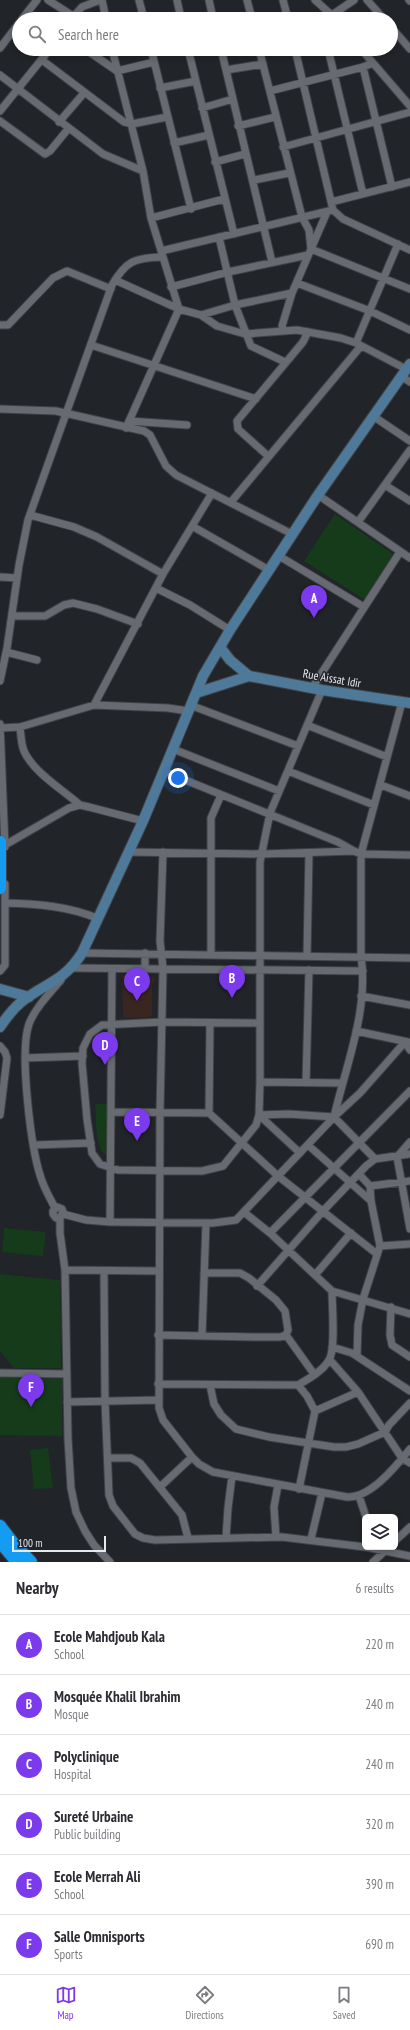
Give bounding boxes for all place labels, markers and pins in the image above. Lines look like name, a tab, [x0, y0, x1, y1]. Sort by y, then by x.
pin: A	[301, 585, 327, 618]
pin: B	[219, 965, 245, 998]
pin: C	[124, 968, 150, 1001]
pin: D	[92, 1032, 118, 1065]
pin: E	[124, 1108, 150, 1141]
pin: F	[18, 1374, 44, 1407]

